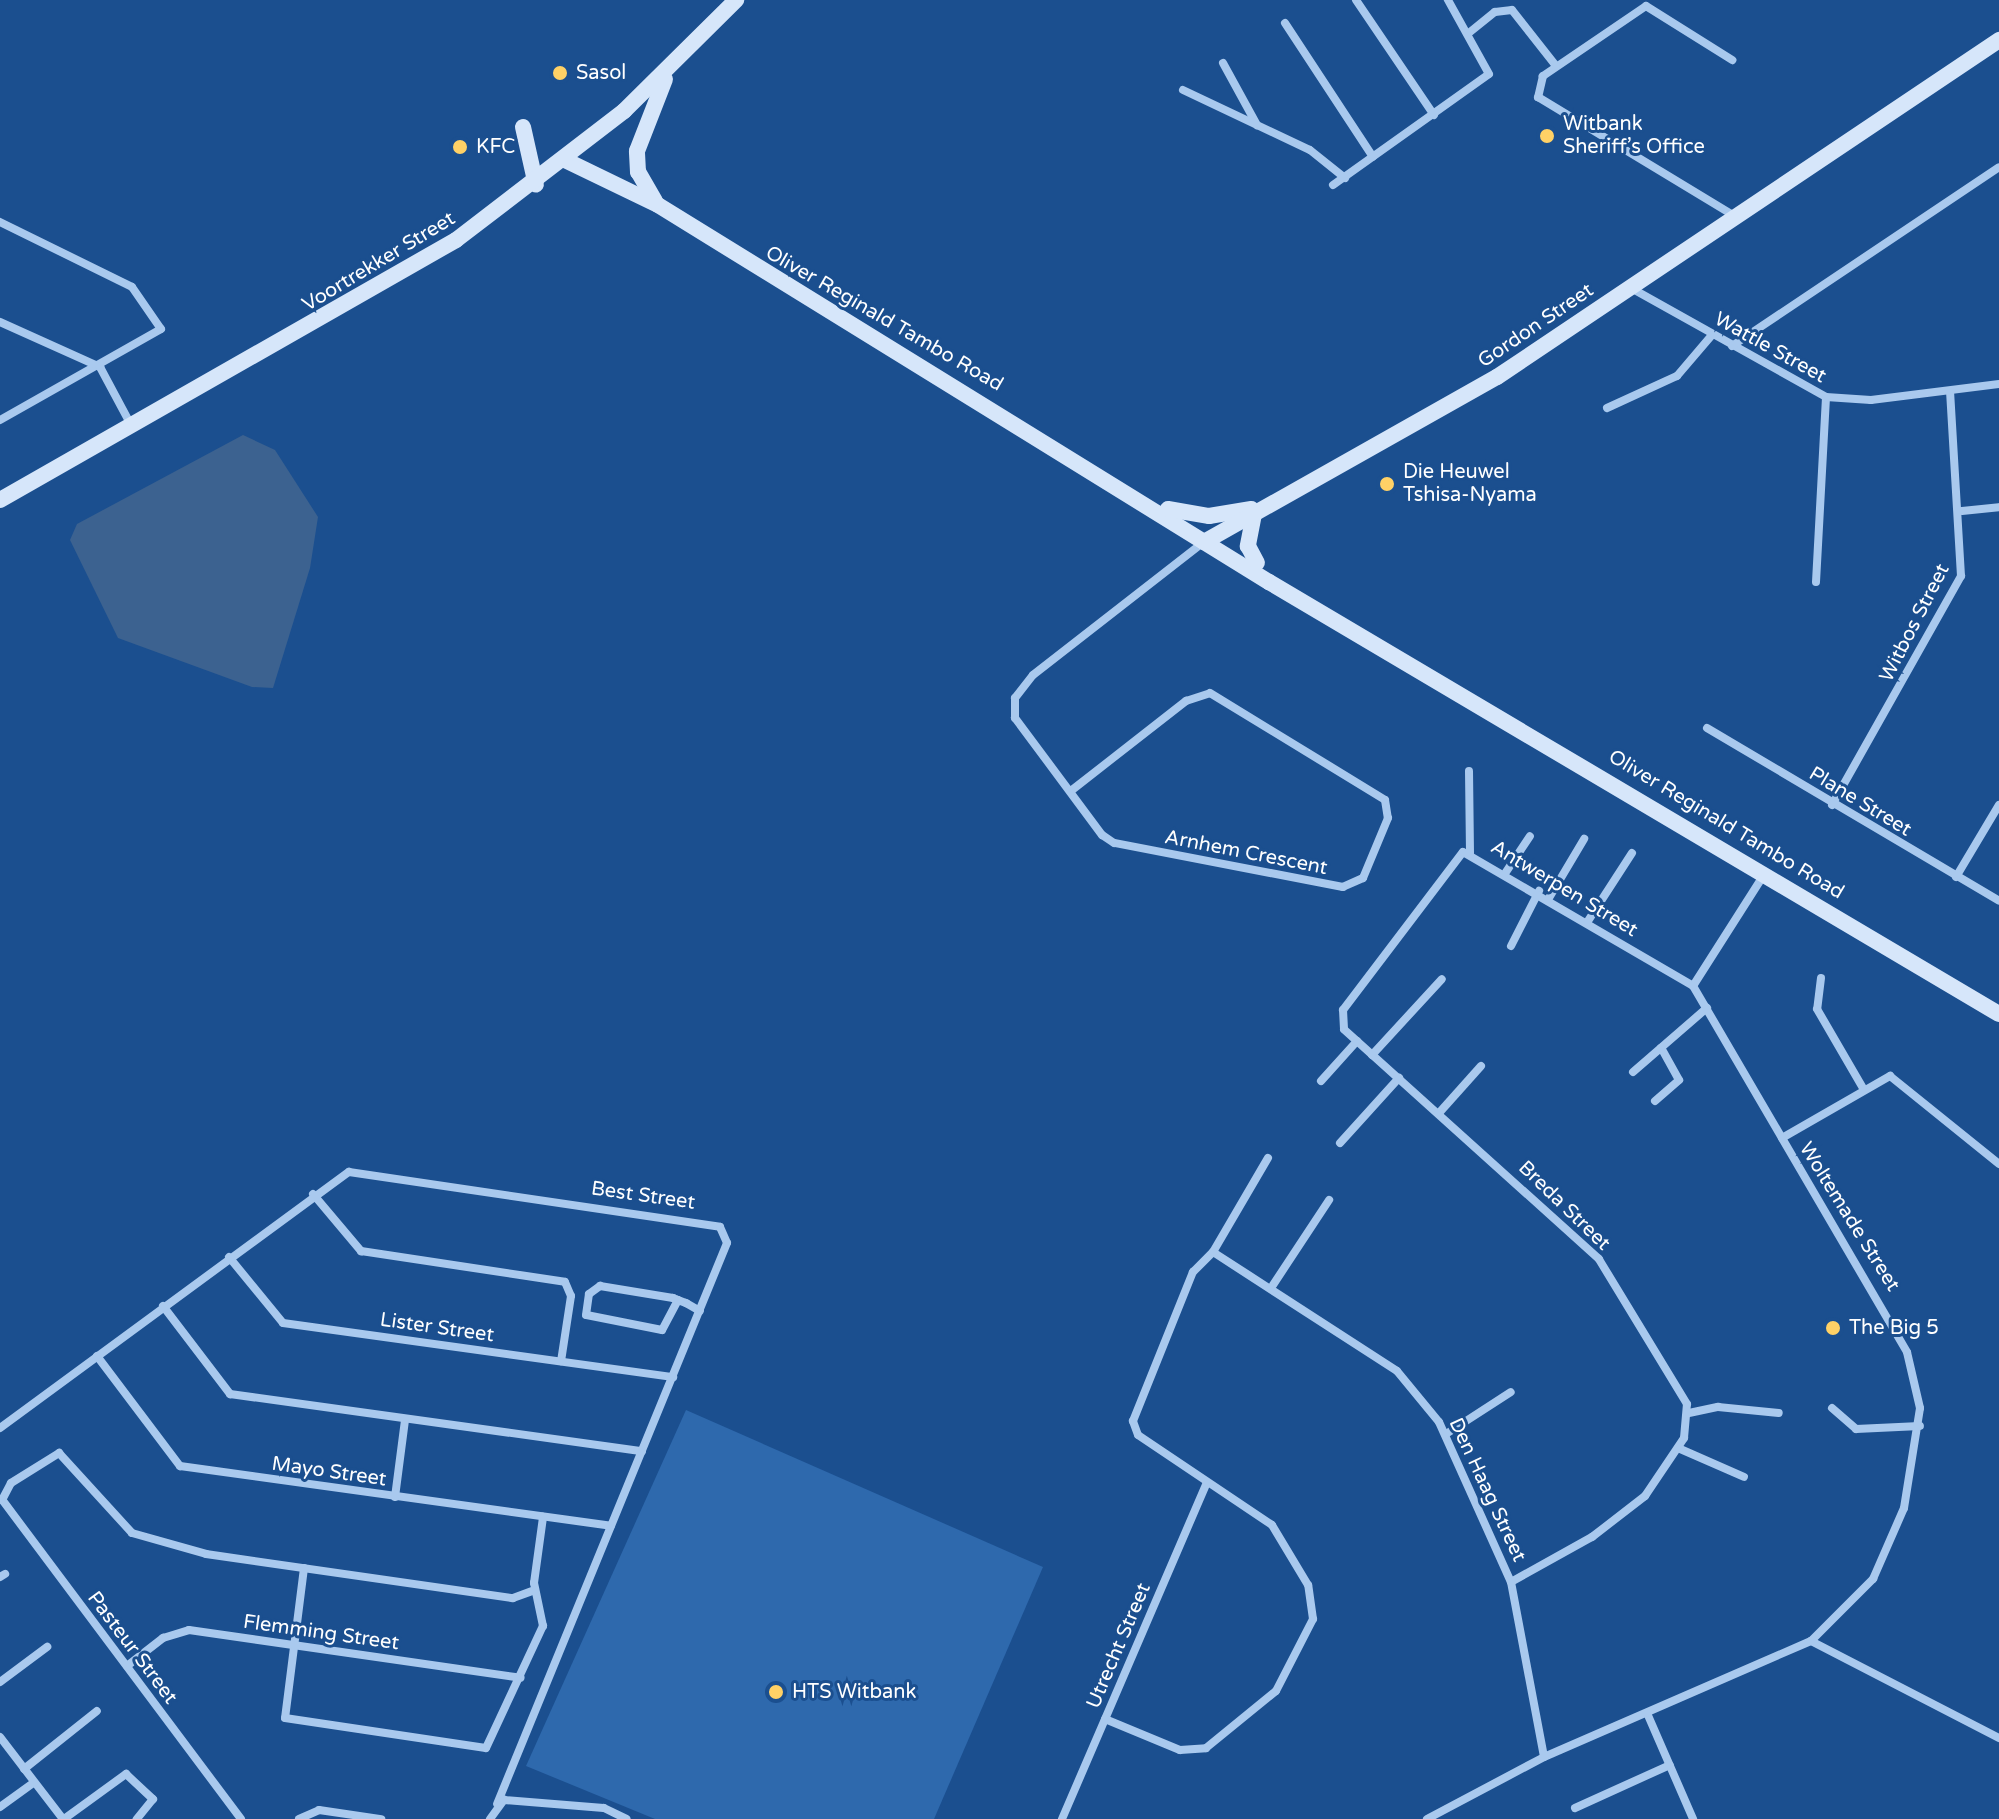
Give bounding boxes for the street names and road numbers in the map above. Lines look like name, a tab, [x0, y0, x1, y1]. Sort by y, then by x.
street label: Voortrekker Street	[298, 207, 460, 317]
street label: Oliver Reginald Tambo Road	[761, 241, 1007, 397]
street label: Gordon Street	[1474, 279, 1598, 373]
street label: Wattle Street	[1710, 307, 1830, 389]
street label: Witbos Street	[1875, 560, 1955, 686]
street label: Oliver Reginald Tambo Road	[1604, 745, 1848, 905]
street label: Plane Street	[1804, 762, 1916, 842]
street label: Arnhem Crescent	[1163, 825, 1329, 881]
street label: Antwerpen Street	[1486, 836, 1642, 942]
street label: Woltemade Street	[1793, 1138, 1905, 1296]
street label: Breda Street	[1513, 1156, 1615, 1256]
street label: Best Street	[590, 1177, 696, 1215]
street label: Lister Street	[378, 1308, 496, 1348]
street label: Den Haag Street	[1443, 1414, 1531, 1566]
street label: Mayo Street	[270, 1452, 388, 1492]
street label: Utrecht Street	[1082, 1580, 1156, 1712]
street label: Pasteur Street	[82, 1587, 182, 1709]
street label: Flemming Street	[242, 1610, 400, 1656]

